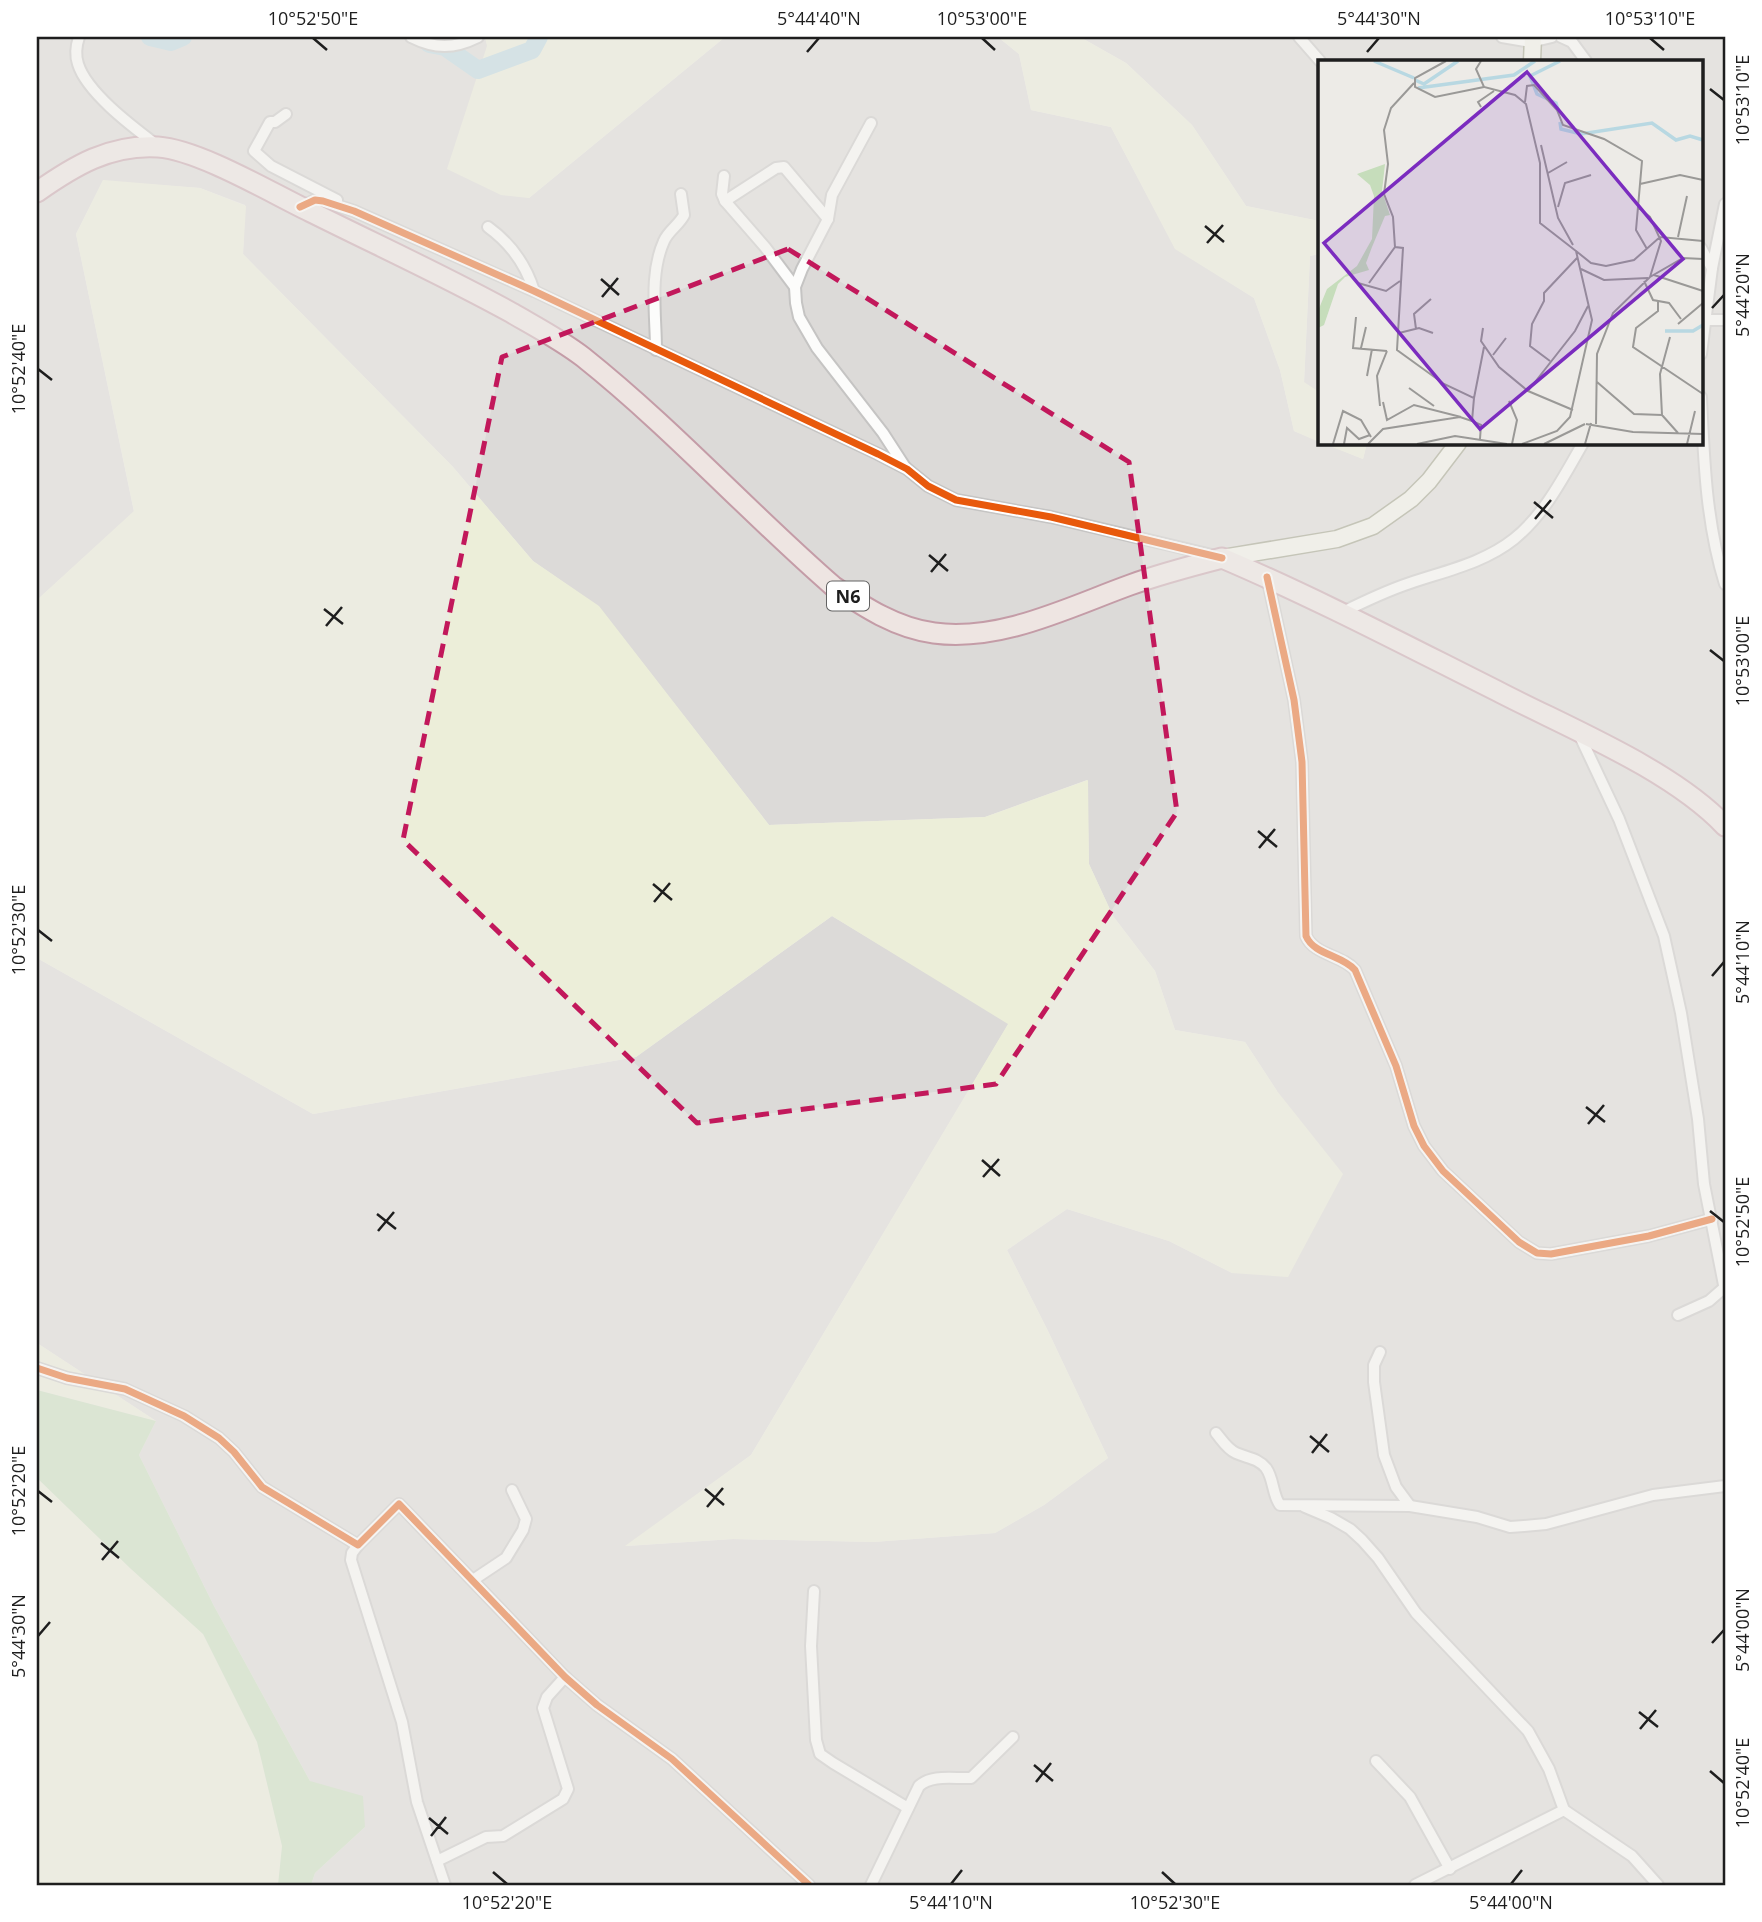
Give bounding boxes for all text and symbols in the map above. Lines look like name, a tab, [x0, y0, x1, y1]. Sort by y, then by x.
text: 10°52'50"E	[268, 6, 358, 30]
text: 5°44'40"N	[777, 6, 861, 30]
text: 10°53'00"E	[937, 6, 1027, 30]
text: 5°44'30"N	[1337, 6, 1421, 30]
text: 10°53'10"E	[1605, 6, 1695, 30]
text: 10°53'10"E	[1730, 55, 1754, 145]
inset map	[1318, 60, 1702, 444]
text: 5°44'20"N	[1730, 253, 1754, 337]
text: 10°52'40"E	[6, 324, 30, 414]
road number: N6	[827, 582, 869, 610]
text: 10°53'00"E	[1730, 616, 1754, 706]
text: 10°52'30"E	[6, 885, 30, 975]
text: 5°44'10"N	[1730, 920, 1754, 1004]
text: 10°52'50"E	[1730, 1177, 1754, 1267]
text: 10°52'20"E	[6, 1446, 30, 1536]
text: 5°44'00"N	[1730, 1588, 1754, 1672]
text: 5°44'30"N	[6, 1594, 30, 1678]
text: 10°52'40"E	[1730, 1738, 1754, 1828]
text: 10°52'20"E	[462, 1890, 552, 1914]
text: 5°44'10"N	[909, 1890, 993, 1914]
text: 10°52'30"E	[1130, 1890, 1220, 1914]
text: 5°44'00"N	[1469, 1890, 1553, 1914]

